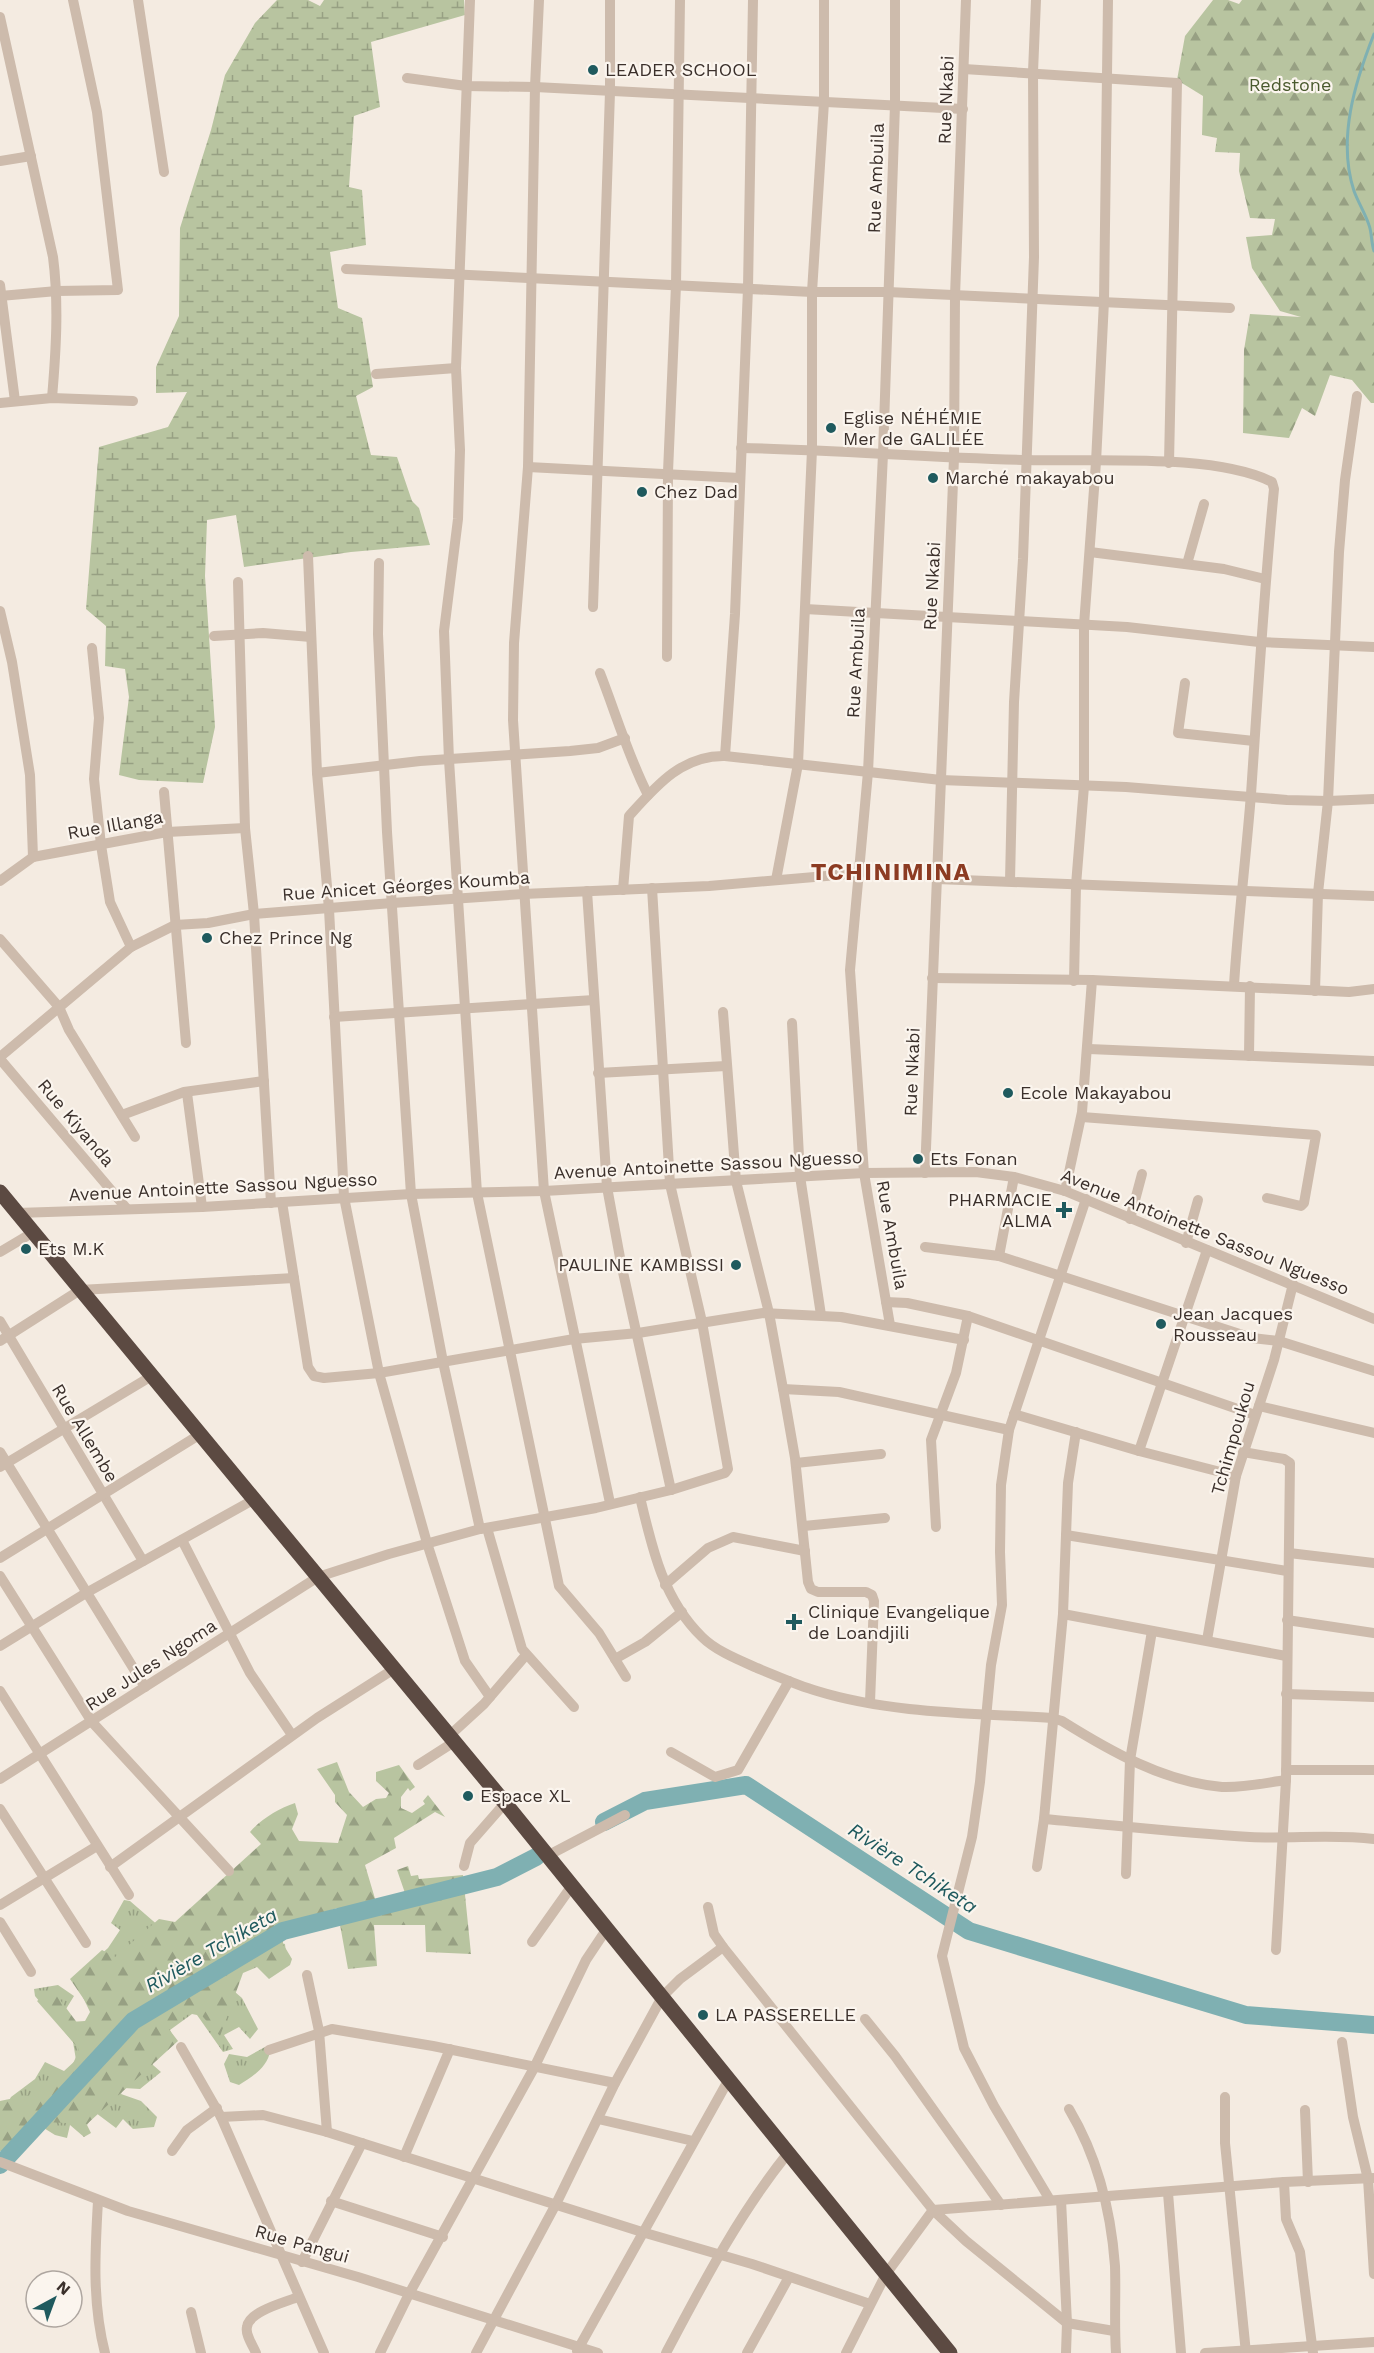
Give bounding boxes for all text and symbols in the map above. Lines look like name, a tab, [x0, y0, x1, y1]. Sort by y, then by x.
street label: Rue Nkabi	[933, 55, 958, 145]
place label: LEADER SCHOOL	[605, 59, 757, 80]
marker: LEADER SCHOOL	[586, 63, 600, 77]
park label: Redstone	[1249, 74, 1331, 95]
street label: Rue Ambuila	[863, 122, 888, 234]
place label: Eglise NÉHÉMIE Mer de GALILÉE	[843, 407, 984, 449]
marker: Eglise NÉHÉMIE Mer de GALILÉE	[824, 421, 838, 435]
place label: Marché makayabou	[945, 467, 1115, 488]
marker: Marché makayabou	[926, 471, 940, 485]
place label: Chez Dad	[654, 481, 738, 502]
marker: Chez Dad	[635, 485, 649, 499]
street label: Rue Nkabi	[919, 541, 944, 631]
street label: Rue Ambuila	[842, 607, 869, 719]
street label: Rue Illanga	[65, 806, 164, 843]
district label: TCHINIMINA	[811, 858, 971, 886]
street label: Rue Anicet Géorges Koumba	[281, 866, 531, 905]
place label: Chez Prince Ng	[219, 927, 352, 948]
marker: Chez Prince Ng	[200, 931, 214, 945]
street label: Rue Nkabi	[899, 1027, 924, 1117]
street label: Rue Kiyanda	[34, 1075, 119, 1171]
place label: Ecole Makayabou	[1020, 1082, 1172, 1103]
marker: Ecole Makayabou	[1001, 1086, 1015, 1100]
street label: Avenue Antoinette Sassou Nguesso	[553, 1146, 863, 1183]
place label: Ets Fonan	[930, 1148, 1018, 1169]
marker: Ets Fonan	[911, 1152, 925, 1166]
street label: Avenue Antoinette Sassou Nguesso	[1058, 1164, 1352, 1299]
street label: Avenue Antoinette Sassou Nguesso	[68, 1168, 378, 1205]
street label: Rue Ambuila	[873, 1179, 912, 1291]
place label: PHARMACIE ALMA	[948, 1189, 1052, 1231]
marker: PHARMACIE ALMA	[1057, 1203, 1071, 1217]
place label: Ets M.K	[38, 1238, 104, 1259]
marker: Ets M.K	[19, 1242, 33, 1256]
place label: PAULINE KAMBISSI	[558, 1254, 724, 1275]
marker: PAULINE KAMBISSI	[729, 1258, 743, 1272]
place label: Jean Jacques Rousseau	[1173, 1303, 1293, 1345]
marker: Jean Jacques Rousseau	[1154, 1317, 1168, 1331]
street label: Tchimpoukou	[1206, 1379, 1259, 1497]
street label: Rue Allembe	[48, 1380, 123, 1486]
place label: Clinique Evangelique de Loandjili	[808, 1601, 990, 1643]
marker: Clinique Evangelique de Loandjili	[785, 1613, 803, 1631]
street label: Rue Jules Ngoma	[81, 1614, 220, 1715]
place label: Espace XL	[480, 1785, 571, 1806]
marker: Espace XL	[461, 1789, 475, 1803]
water label: Rivière Tchiketa	[844, 1817, 982, 1919]
water label: Rivière Tchiketa	[140, 1902, 282, 1998]
place label: LA PASSERELLE	[715, 2004, 856, 2025]
marker: LA PASSERELLE	[696, 2008, 710, 2022]
street label: Rue Pangui	[253, 2220, 352, 2267]
north arrow	[24, 2269, 84, 2329]
text: N	[53, 2277, 74, 2299]

